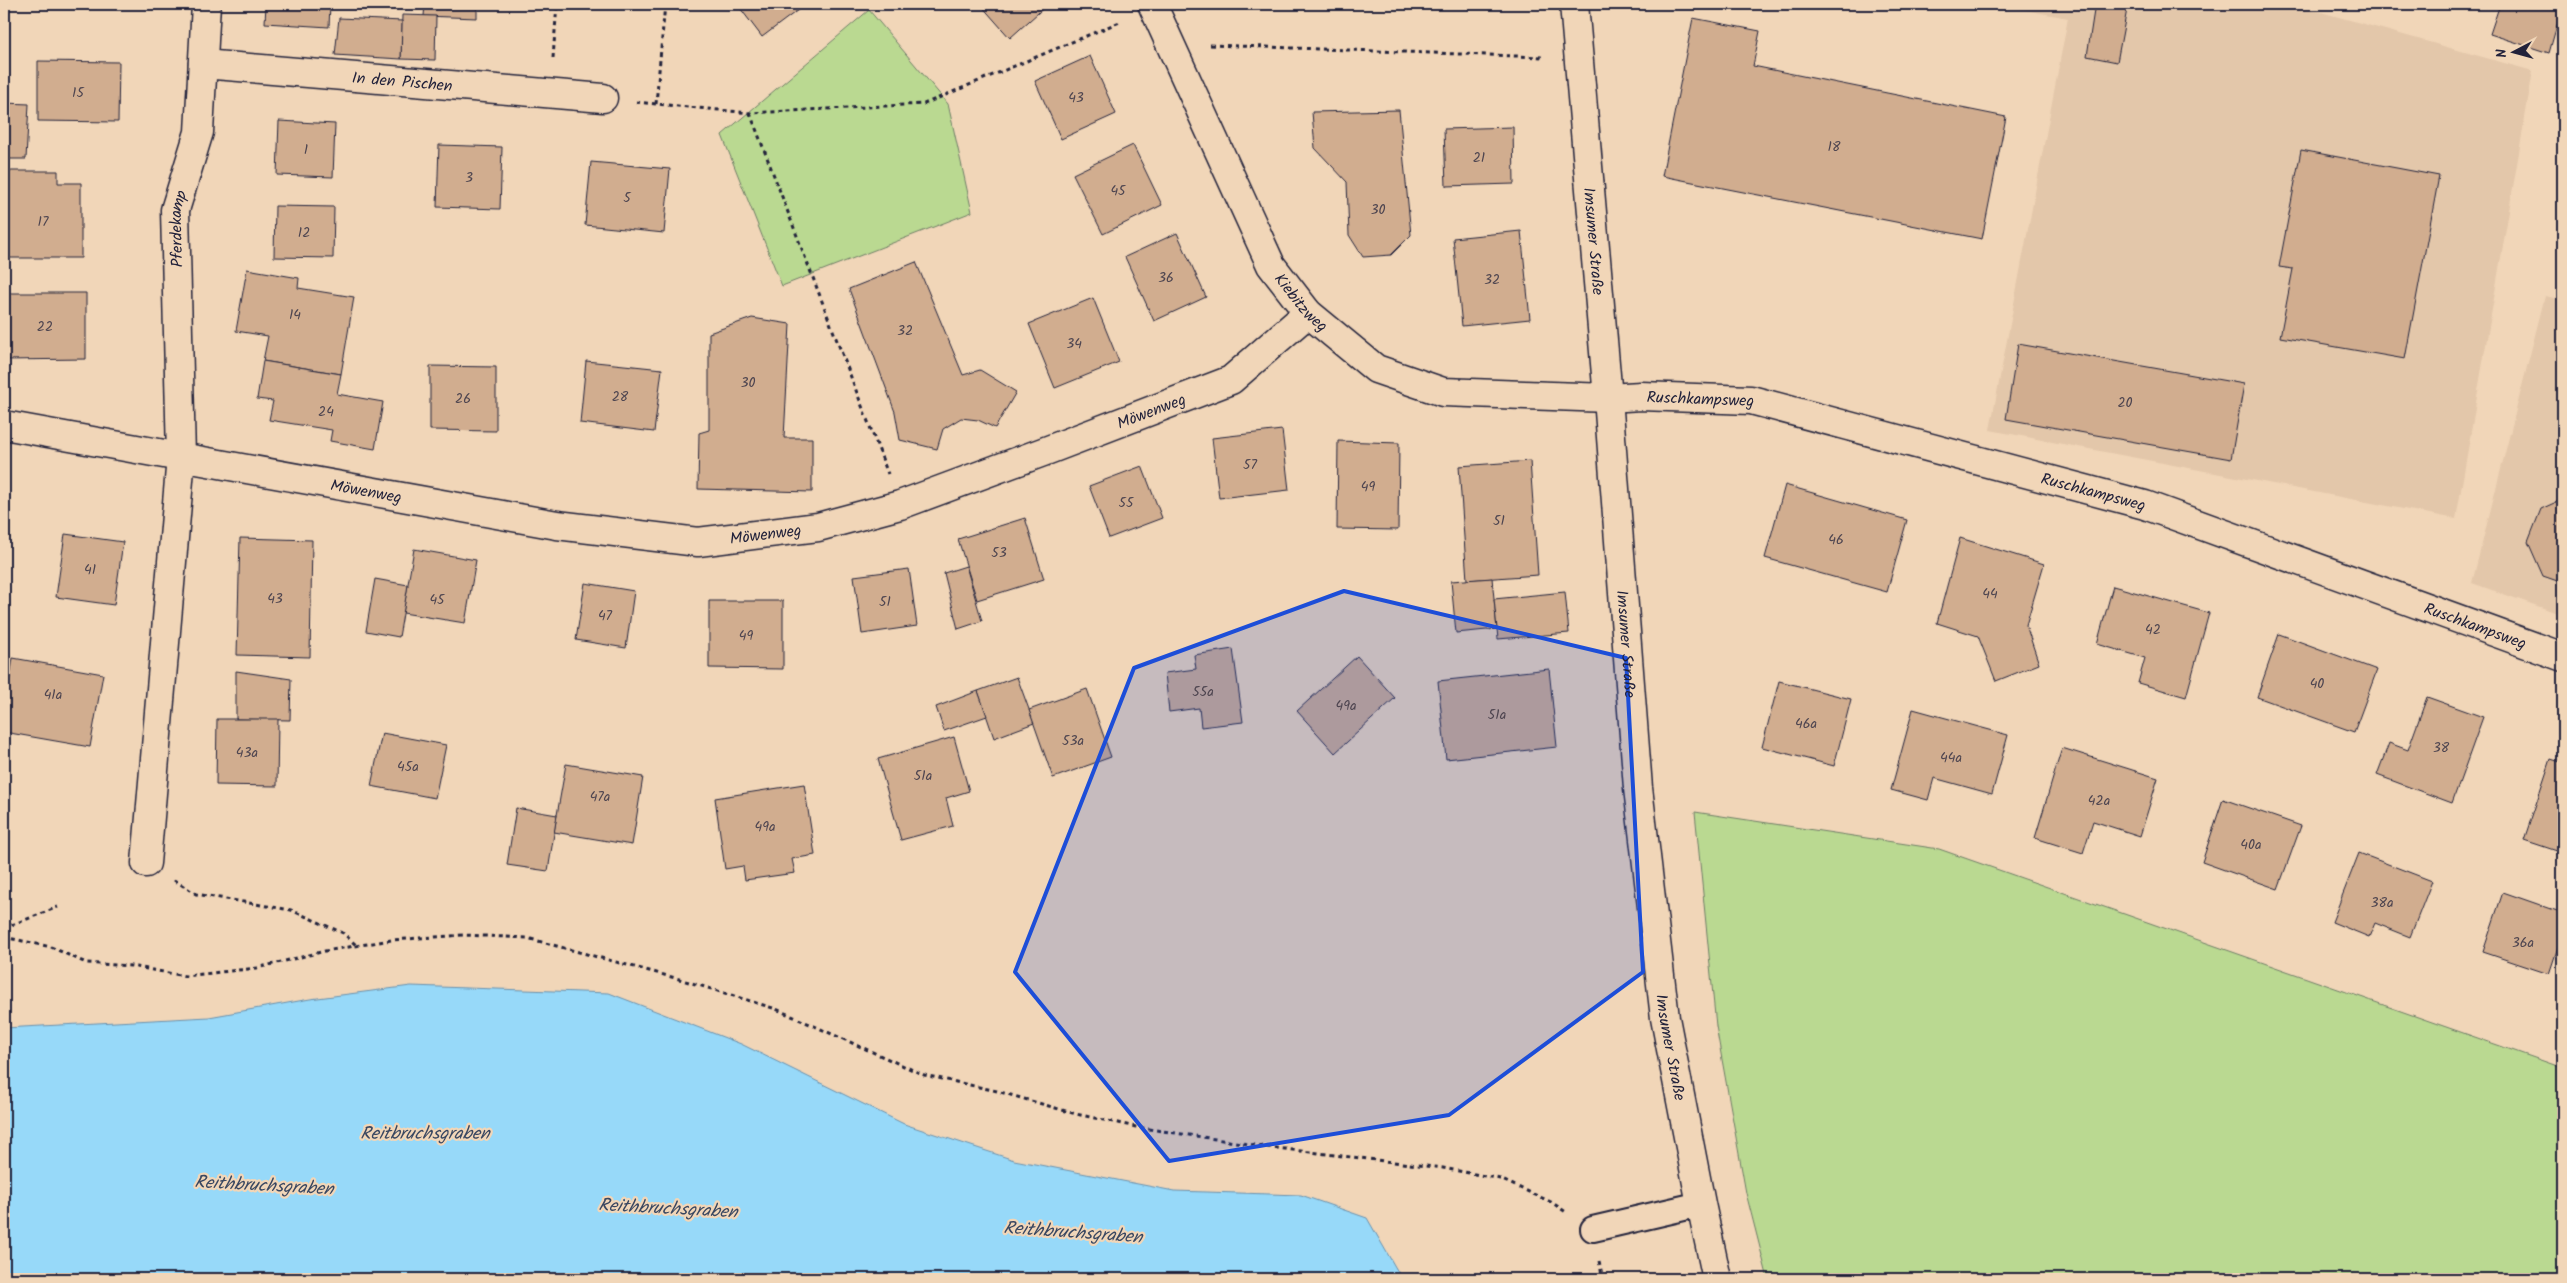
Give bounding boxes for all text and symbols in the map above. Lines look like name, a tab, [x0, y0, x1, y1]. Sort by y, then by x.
north arrow	[2490, 28, 2540, 78]
text: N	[2491, 48, 2513, 59]
street label: In den Pischen	[351, 66, 453, 99]
house number: 15	[72, 82, 85, 104]
house number: 43	[1068, 87, 1084, 109]
house number: 18	[1828, 136, 1841, 158]
house number: 1	[304, 139, 308, 161]
house number: 21	[1473, 147, 1485, 169]
house number: 3	[465, 167, 473, 189]
house number: 45	[1110, 180, 1127, 202]
street label: Imsumer Straße	[1576, 186, 1610, 296]
street label: Pferdekamp	[164, 187, 194, 268]
house number: 5	[623, 187, 632, 209]
house number: 30	[1371, 199, 1386, 221]
house number: 17	[38, 211, 49, 233]
house number: 12	[298, 222, 310, 244]
house number: 36	[1158, 267, 1174, 289]
street label: Kiebitzweg	[1267, 268, 1333, 339]
house number: 32	[1484, 269, 1500, 291]
house number: 14	[289, 304, 301, 326]
house number: 22	[37, 316, 53, 338]
house number: 32	[897, 320, 913, 342]
house number: 34	[1066, 333, 1082, 355]
house number: 30	[741, 372, 756, 394]
street label: Ruschkampsweg	[1646, 385, 1754, 414]
house number: 28	[612, 386, 629, 408]
street label: Möwenweg	[1113, 387, 1190, 437]
house number: 26	[455, 388, 471, 410]
house number: 20	[2117, 392, 2133, 414]
house number: 24	[318, 401, 334, 423]
house number: 57	[1243, 454, 1258, 476]
street label: Ruschkampsweg	[2038, 467, 2148, 519]
street label: Möwenweg	[328, 473, 403, 511]
house number: 49	[1361, 476, 1375, 498]
house number: 55	[1118, 492, 1135, 514]
house number: 51	[1493, 510, 1505, 532]
street label: Möwenweg	[728, 518, 803, 552]
house number: 46	[1828, 529, 1844, 551]
house number: 53	[991, 542, 1007, 564]
house number: 41	[84, 559, 96, 581]
house number: 44	[1982, 583, 1998, 605]
house number: 43	[267, 588, 283, 610]
house number: 45	[429, 589, 446, 611]
street label: Imsumer Straße	[1609, 589, 1642, 699]
house number: 51	[879, 591, 891, 613]
street label: Ruschkampsweg	[2420, 596, 2530, 657]
house number: 47	[598, 605, 613, 627]
house number: 42	[2145, 619, 2161, 641]
house number: 49	[739, 625, 753, 647]
house number: 40	[2310, 673, 2324, 695]
house number: 55a	[1192, 681, 1214, 703]
house number: 41a	[44, 684, 62, 706]
house number: 49a	[1335, 695, 1357, 717]
house number: 51a	[1488, 704, 1506, 726]
house number: 46a	[1795, 713, 1817, 735]
house number: 53a	[1062, 730, 1084, 752]
house number: 38	[2433, 737, 2450, 759]
house number: 43a	[236, 742, 258, 764]
house number: 44a	[1940, 747, 1962, 769]
house number: 45a	[397, 756, 419, 778]
house number: 51a	[914, 765, 932, 787]
house number: 47a	[590, 786, 610, 808]
house number: 42a	[2088, 790, 2110, 812]
house number: 49a	[754, 816, 776, 838]
house number: 40a	[2240, 834, 2262, 856]
house number: 38a	[2371, 892, 2394, 914]
house number: 36a	[2512, 932, 2534, 954]
street label: Imsumer Straße	[1648, 993, 1692, 1103]
water label: Reitbruchsgraben	[360, 1120, 491, 1149]
water label: Reithbruchsgraben	[194, 1168, 335, 1205]
water label: Reithbruchsgraben	[598, 1191, 739, 1228]
water label: Reithbruchsgraben	[1003, 1214, 1145, 1253]

